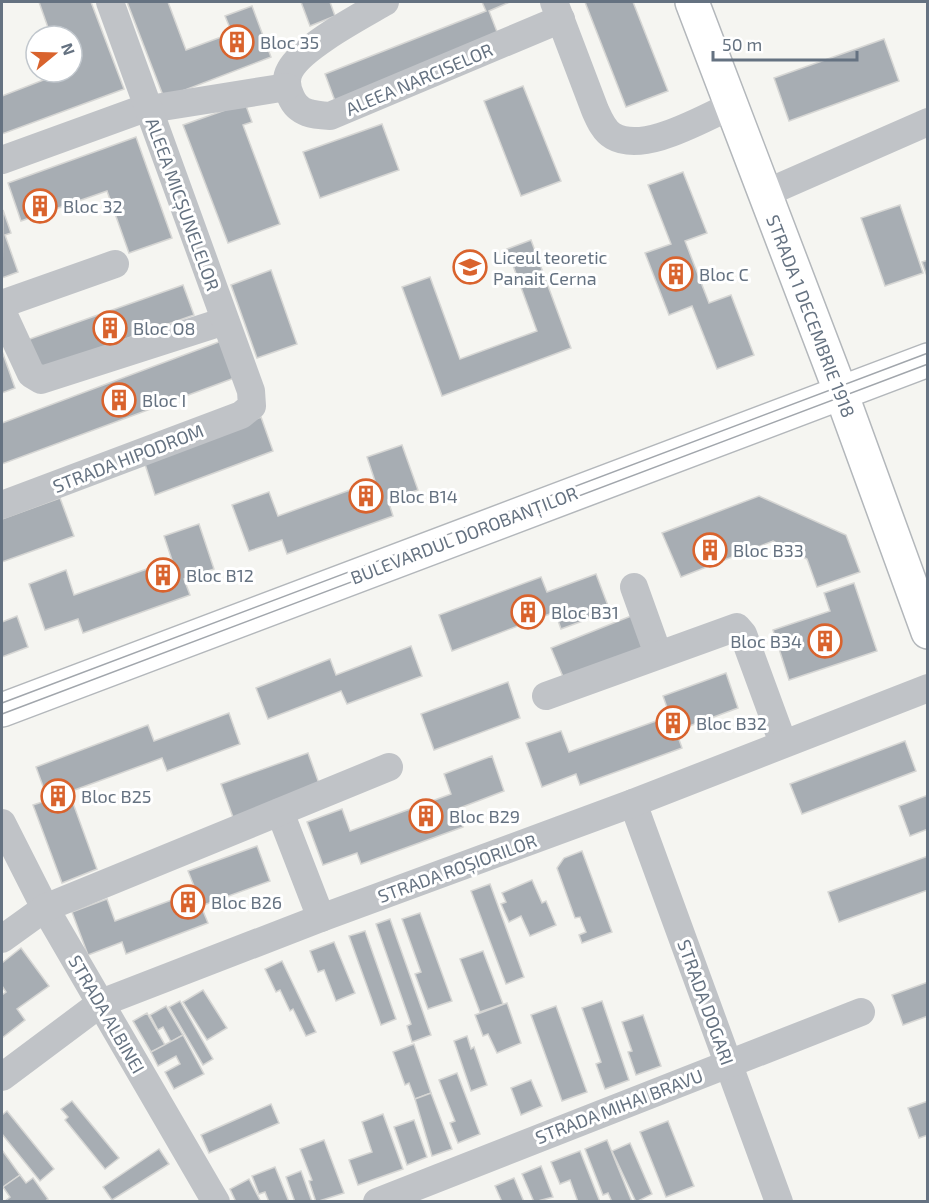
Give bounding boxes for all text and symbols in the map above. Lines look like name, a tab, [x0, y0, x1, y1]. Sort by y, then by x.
north arrow	[24, 24, 84, 84]
building icon: Bloc 35	[219, 24, 255, 60]
scale bar	[713, 24, 857, 62]
place label: Bloc 35	[260, 31, 319, 53]
text: 50 m	[722, 33, 762, 55]
street label: ALEEA NARCISELOR	[342, 38, 496, 120]
text: N	[58, 40, 80, 58]
street label: ALEEA MICȘUNELELOR	[141, 115, 225, 294]
building icon: Bloc 32	[22, 188, 58, 224]
place label: Bloc 32	[63, 195, 123, 217]
street label: STRADA 1 DECEMBRIE 1918	[762, 212, 860, 420]
place label: Liceul teoretic Panait Cerna	[493, 246, 608, 289]
school or university icon: Liceul teoretic Panait Cerna	[452, 249, 488, 285]
building icon: Bloc C	[658, 256, 694, 292]
place label: Bloc C	[699, 263, 749, 285]
building icon: Bloc O8	[92, 310, 128, 346]
place label: Bloc O8	[133, 317, 196, 339]
building icon: Bloc I	[101, 382, 137, 418]
place label: Bloc I	[142, 389, 186, 411]
street label: STRADA HIPODROM	[49, 419, 207, 497]
building icon: Bloc B14	[348, 478, 384, 514]
street label: BULEVARDUL DOROBANȚILOR	[347, 481, 581, 589]
place label: Bloc B14	[389, 485, 458, 507]
building icon: Bloc B33	[692, 532, 728, 568]
place label: Bloc B33	[733, 539, 804, 561]
building icon: Bloc B12	[145, 557, 181, 593]
place label: Bloc B12	[186, 564, 254, 586]
building icon: Bloc B31	[510, 594, 546, 630]
place label: Bloc B31	[551, 601, 619, 623]
building icon: Bloc B34	[807, 623, 843, 659]
place label: Bloc B34	[730, 630, 802, 652]
building icon: Bloc B32	[655, 705, 691, 741]
place label: Bloc B32	[696, 712, 767, 734]
building icon: Bloc B25	[40, 778, 76, 814]
place label: Bloc B25	[81, 785, 151, 807]
building icon: Bloc B29	[408, 798, 444, 834]
place label: Bloc B29	[449, 805, 520, 827]
street label: STRADA ROȘIORILOR	[375, 829, 540, 908]
building icon: Bloc B26	[170, 884, 206, 920]
place label: Bloc B26	[211, 891, 282, 913]
street label: STRADA DOGARI	[673, 936, 739, 1068]
street label: STRADA ALBINEI	[64, 951, 150, 1077]
street label: STRADA MIHAI BRAVU	[532, 1064, 706, 1148]

